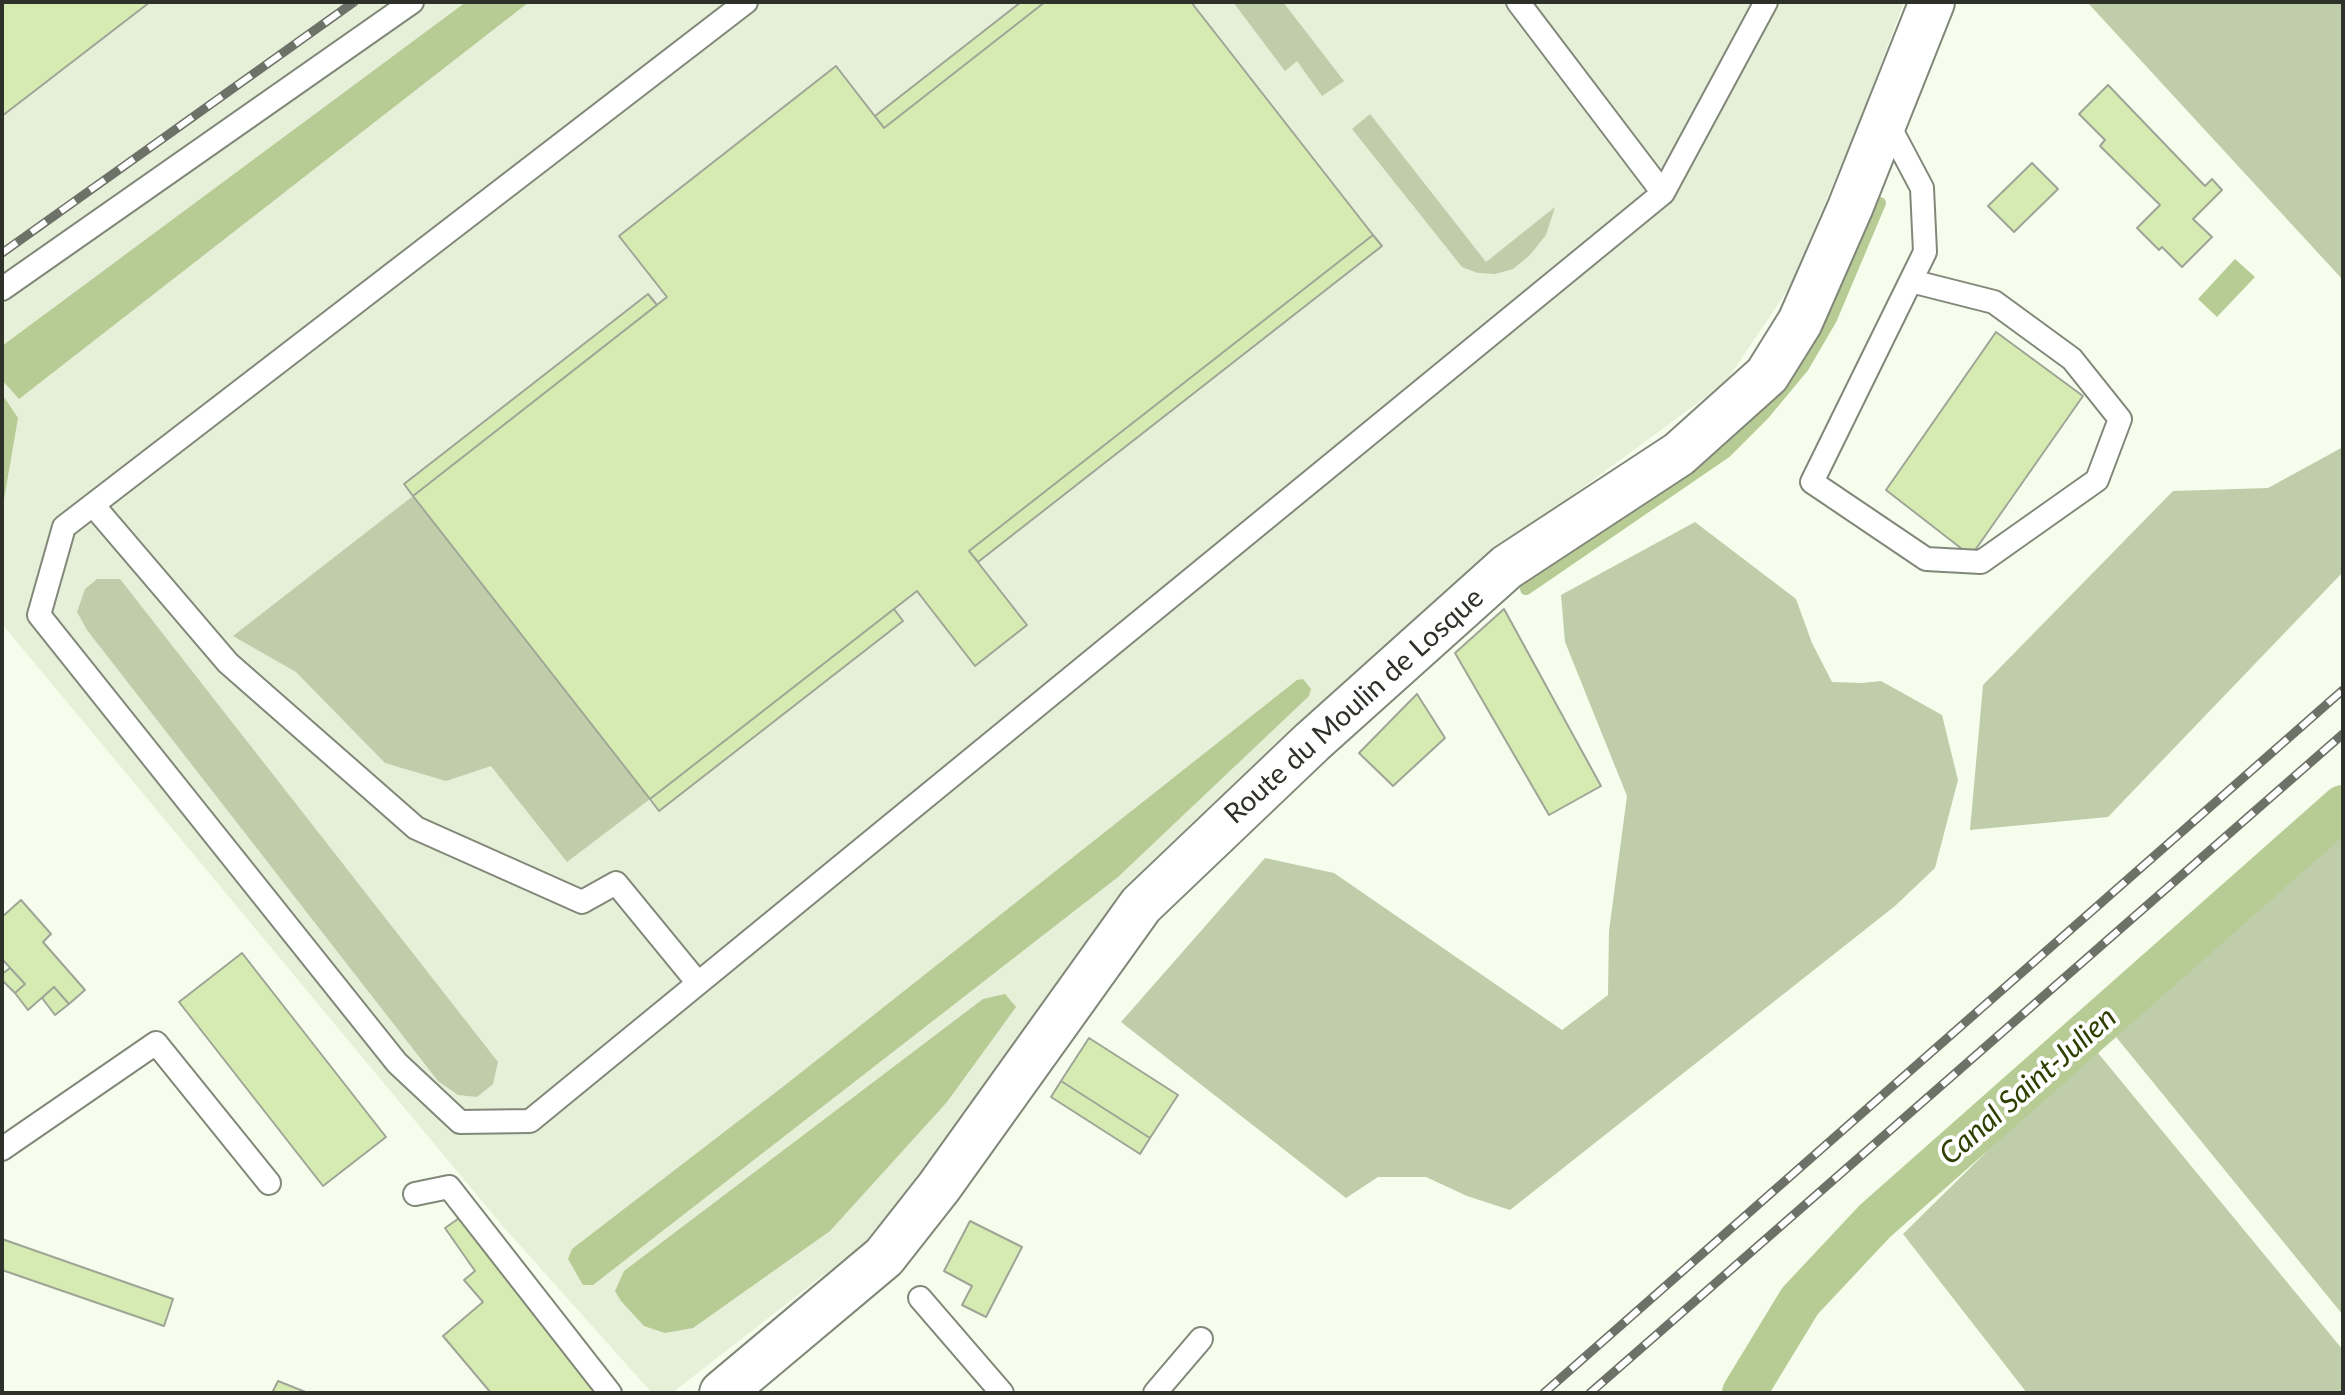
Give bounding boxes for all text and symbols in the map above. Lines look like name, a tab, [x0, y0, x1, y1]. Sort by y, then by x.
street label: Route du Moulin de Losque	[1218, 581, 1490, 831]
water label: Canal Saint-Julien	[1932, 999, 2124, 1173]

